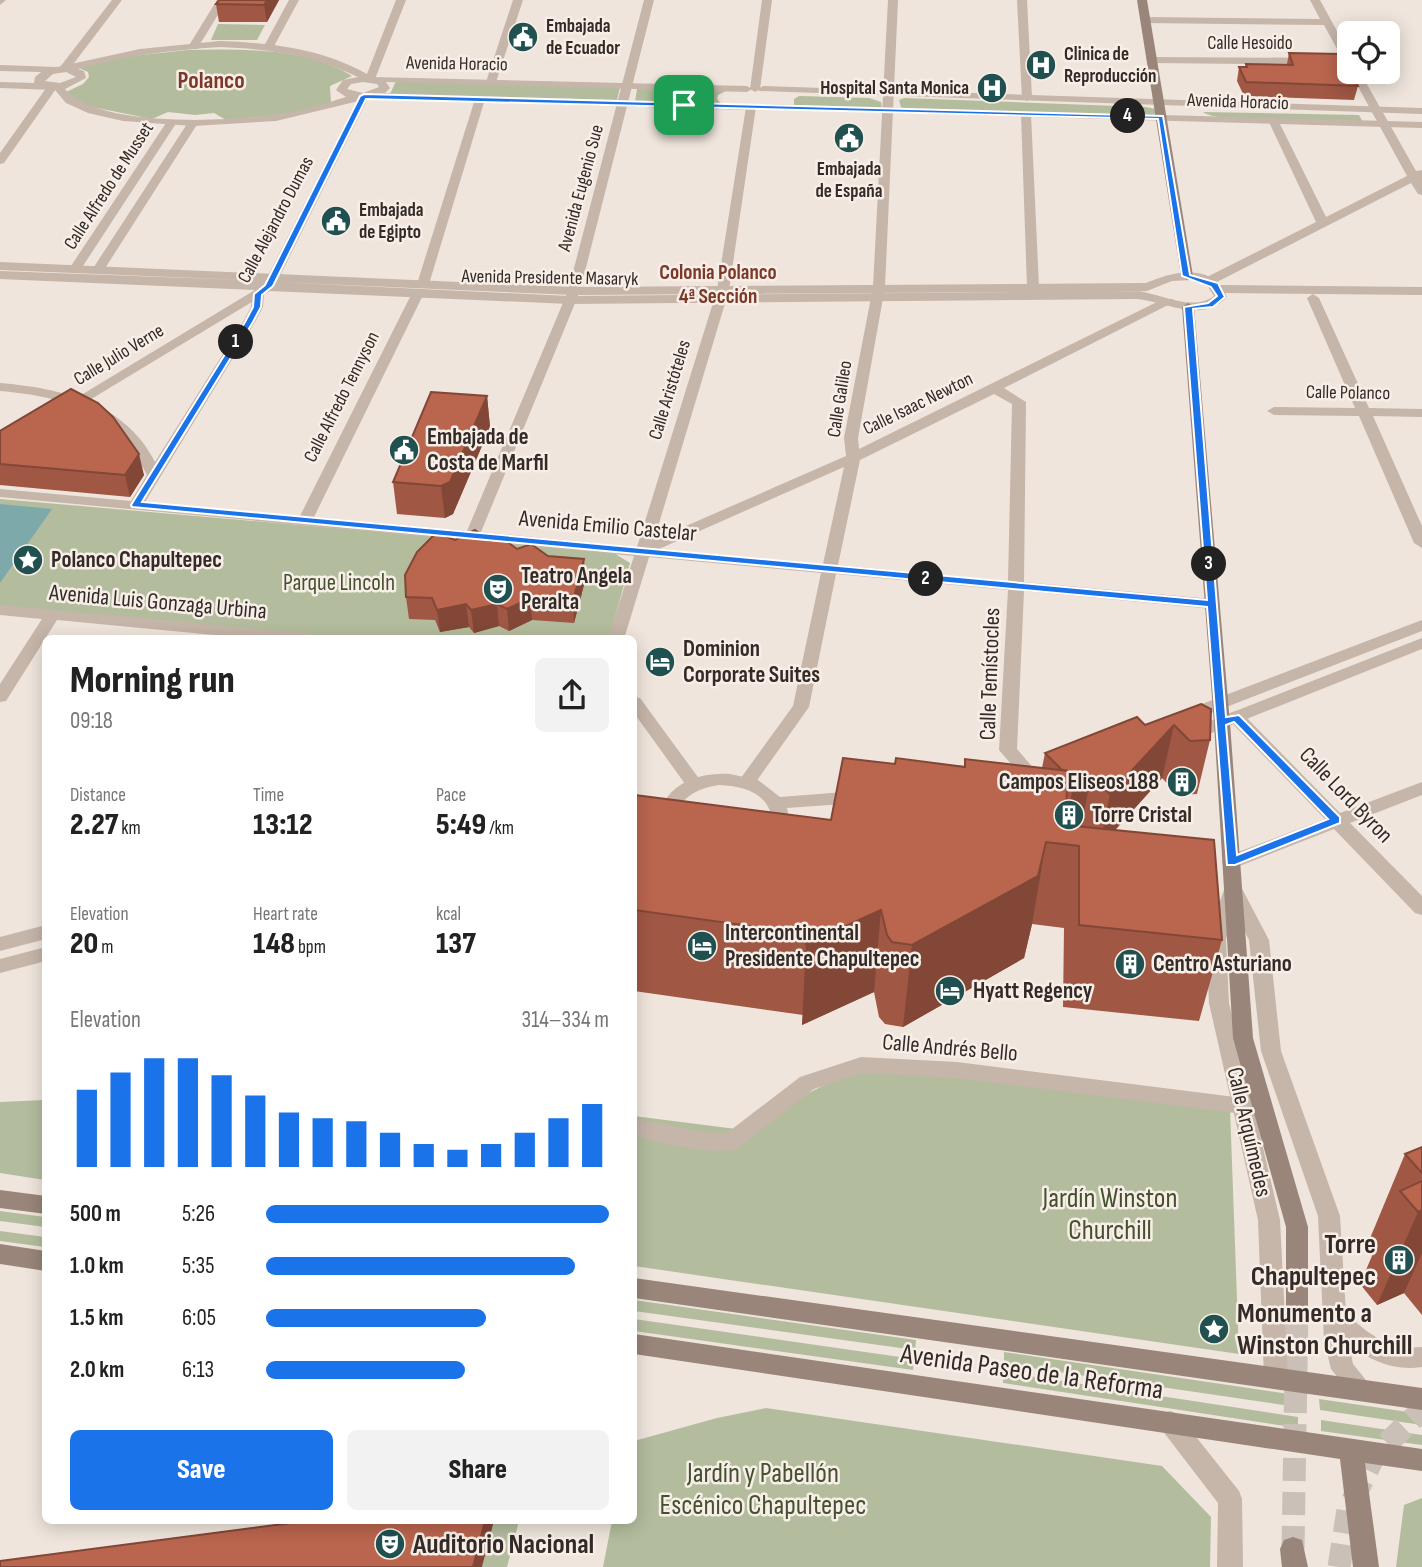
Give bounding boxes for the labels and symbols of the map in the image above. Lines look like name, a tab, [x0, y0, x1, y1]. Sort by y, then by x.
place label: Embajada de Ecuador	[546, 15, 620, 60]
public building icon: Embajada de Ecuador	[506, 20, 540, 54]
street label: Calle Hesoido	[1207, 32, 1293, 55]
place label: Clinica de Reproducción	[1064, 43, 1157, 88]
hospital icon: Clinica de Reproducción	[1024, 48, 1058, 82]
street label: Avenida Horacio	[405, 52, 508, 76]
district label: Polanco	[177, 66, 245, 95]
hospital icon: Hospital Santa Monica	[975, 71, 1009, 105]
pin	[654, 75, 714, 135]
place label: Hospital Santa Monica	[820, 77, 969, 100]
street label: Avenida Horacio	[1186, 89, 1289, 115]
pin: 4	[1110, 99, 1146, 134]
street label: Calle Alfredo de Musset	[59, 118, 159, 254]
public building icon: Embajada de España	[832, 121, 866, 155]
street label: Avenida Eugenio Sue	[553, 122, 609, 255]
street label: Calle Alejandro Dumas	[233, 153, 319, 287]
place label: Embajada de España	[815, 158, 883, 203]
place label: Embajada de Egipto	[359, 199, 423, 244]
public building icon: Embajada de Egipto	[319, 204, 353, 238]
district label: Colonia Polanco 4ª Sección	[659, 260, 777, 309]
street label: Avenida Presidente Masaryk	[460, 265, 639, 291]
street label: Calle Julio Verne	[70, 319, 168, 391]
pin: 1	[218, 324, 254, 360]
street label: Calle Alfredo Tennyson	[299, 328, 385, 466]
street label: Calle Aristóteles	[644, 337, 696, 443]
street label: Calle Galileo	[823, 359, 857, 439]
street label: Calle Isaac Newton	[859, 368, 977, 440]
street label: Calle Polanco	[1306, 381, 1390, 405]
place label: Embajada de Costa de Marfil	[427, 423, 548, 477]
public building icon: Embajada de Costa de Marfil	[387, 433, 421, 467]
street label: Avenida Emilio Castelar	[517, 504, 698, 548]
place icon: Polanco Chapultepec	[11, 543, 45, 577]
place label: Polanco Chapultepec	[51, 546, 222, 574]
pin: 3	[1192, 546, 1226, 582]
place label: Teatro Angela Peralta	[521, 562, 632, 616]
pin: 2	[908, 562, 944, 596]
park label: Parque Lincoln	[283, 569, 395, 597]
theatre icon: Teatro Angela Peralta	[481, 572, 515, 606]
street label: Avenida Luis Gonzaga Urbina	[47, 578, 268, 625]
street label: Calle Temístocles	[974, 607, 1006, 741]
place label: Dominion Corporate Suites	[683, 635, 820, 689]
hotel icon: Dominion Corporate Suites	[643, 645, 677, 679]
street label: Calle Lord Byron	[1293, 741, 1399, 849]
building icon: Campos Eliseos 188	[1165, 765, 1199, 799]
place label: Campos Eliseos 188	[999, 768, 1159, 796]
building icon: Torre Cristal	[1052, 798, 1086, 832]
place label: Torre Cristal	[1092, 801, 1192, 829]
place label: Intercontinental Presidente Chapultepec	[725, 919, 920, 973]
hotel icon: Intercontinental Presidente Chapultepec	[685, 929, 719, 963]
building icon: Centro Asturiano	[1113, 947, 1147, 981]
place label: Centro Asturiano	[1153, 950, 1292, 978]
hotel icon: Hyatt Regency	[933, 974, 967, 1008]
place label: Hyatt Regency	[973, 977, 1093, 1005]
street label: Calle Andrés Bello	[881, 1028, 1019, 1068]
street label: Calle Arquímedes	[1220, 1064, 1278, 1200]
park label: Jardín Winston Churchill	[1042, 1182, 1177, 1247]
place label: Torre Chapultepec	[1251, 1228, 1376, 1293]
building icon: Torre Chapultepec	[1382, 1243, 1416, 1277]
place label: Monumento a Winston Churchill	[1237, 1297, 1412, 1362]
place icon: Monumento a Winston Churchill	[1197, 1312, 1231, 1346]
street label: Avenida Paseo de la Reforma	[898, 1337, 1165, 1407]
park label: Jardín y Pabellón Escénico Chapultepec	[660, 1457, 866, 1522]
theatre icon: Auditorio Nacional	[373, 1527, 407, 1561]
place label: Auditorio Nacional	[412, 1528, 594, 1561]

